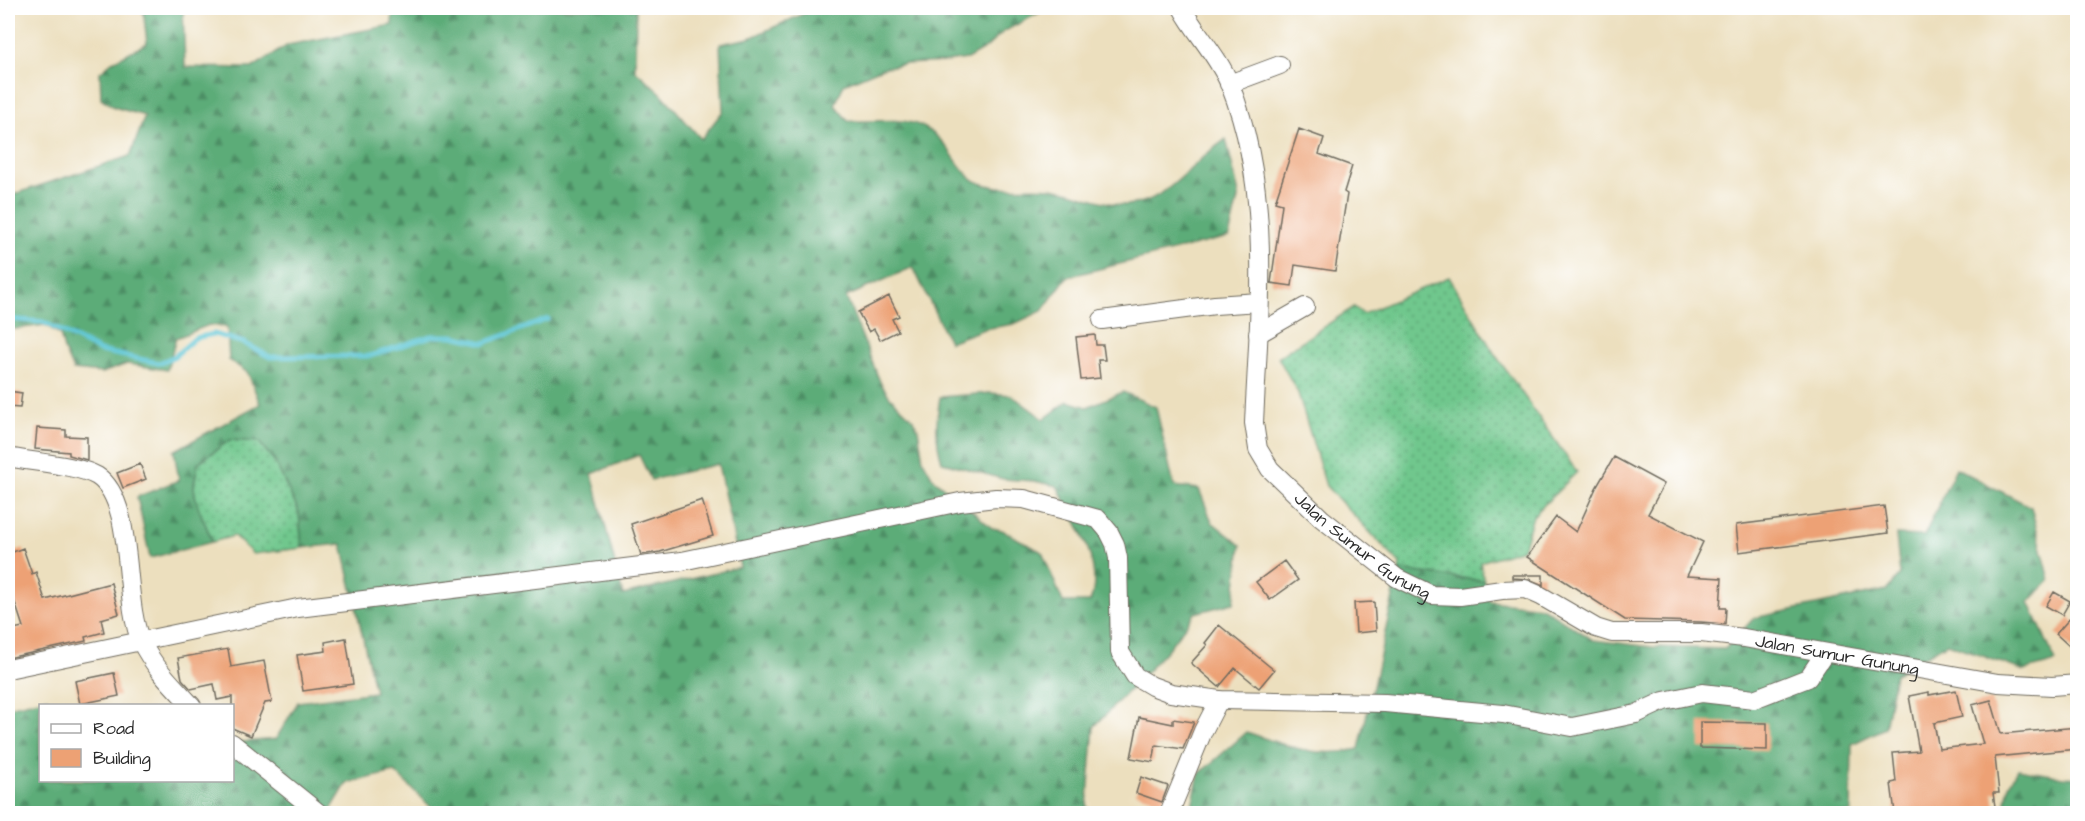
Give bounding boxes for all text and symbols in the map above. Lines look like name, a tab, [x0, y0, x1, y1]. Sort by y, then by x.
street label: Jalan Sumur Gunung	[1289, 486, 1435, 606]
street label: Jalan Sumur Gunung	[1753, 628, 1921, 682]
legend	[39, 704, 234, 782]
text: Road	[93, 716, 134, 741]
text: Building	[93, 746, 151, 772]

